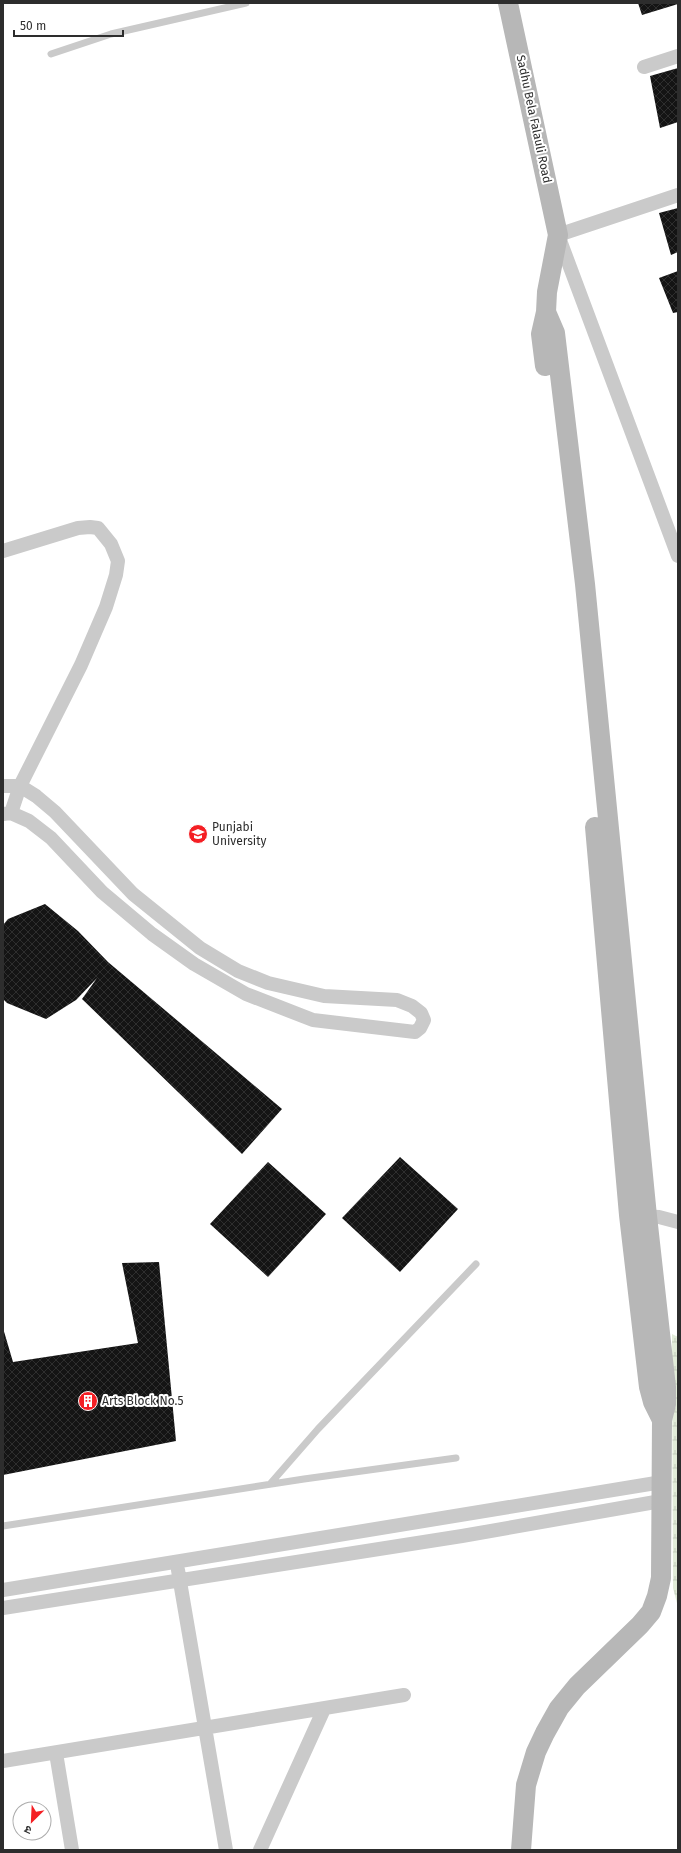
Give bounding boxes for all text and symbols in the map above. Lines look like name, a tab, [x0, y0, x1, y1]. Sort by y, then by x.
scale bar	[14, 12, 123, 38]
text: 50 m	[20, 19, 46, 33]
street label: Sadhu Bela Falauli Road	[514, 54, 554, 184]
place label: Punjabi University	[212, 820, 266, 848]
school or university icon: Punjabi University	[187, 823, 209, 845]
building icon: Arts Block No.5	[77, 1390, 99, 1412]
place label: Arts Block No.5	[102, 1394, 184, 1408]
north arrow	[12, 1801, 52, 1841]
text: उ	[22, 1822, 34, 1837]

